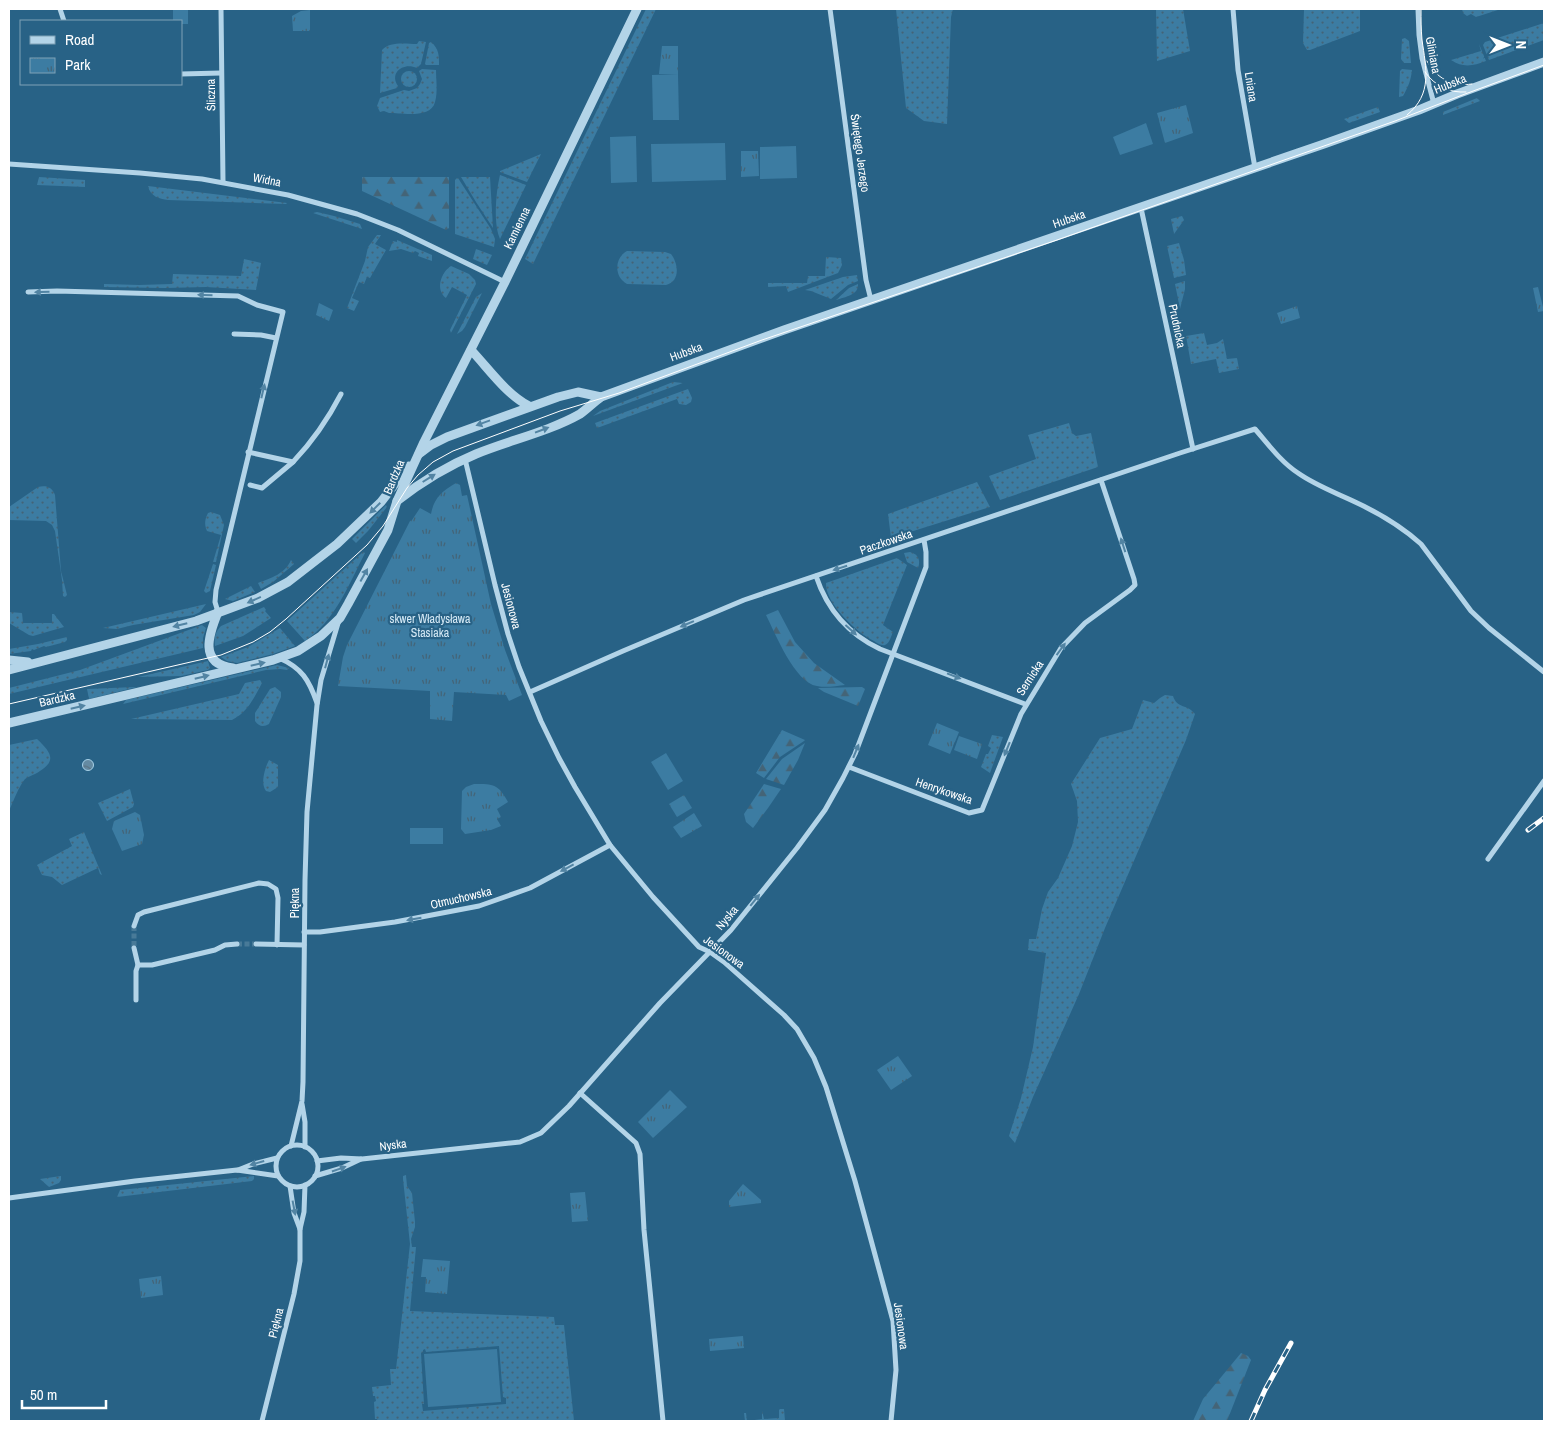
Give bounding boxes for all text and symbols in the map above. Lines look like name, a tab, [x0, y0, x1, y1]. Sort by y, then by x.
legend	[20, 20, 182, 85]
north arrow	[1483, 20, 1533, 70]
text: Road	[65, 29, 94, 50]
street label: Gliniana	[1422, 35, 1445, 75]
text: N	[1512, 41, 1530, 49]
text: Park	[65, 54, 91, 75]
street label: Hubska	[1432, 70, 1469, 98]
street label: Lniana	[1241, 71, 1261, 104]
street label: Śliczna	[203, 78, 219, 111]
street label: Świętego Jerzego	[847, 113, 873, 193]
street label: Widna	[252, 169, 283, 191]
street label: Kamienna	[500, 204, 534, 252]
street label: Hubska	[1051, 206, 1088, 232]
one-way arrow	[34, 288, 50, 296]
one-way arrow	[197, 291, 213, 299]
street label: Prudnicka	[1165, 303, 1190, 350]
street label: Hubska	[668, 339, 705, 365]
one-way arrow	[259, 384, 267, 399]
one-way arrow	[476, 420, 491, 427]
one-way arrow	[535, 425, 549, 433]
street label: Bardzka	[380, 457, 409, 497]
one-way arrow	[423, 473, 436, 482]
one-way arrow	[369, 502, 381, 514]
street label: Paczkowska	[858, 525, 915, 558]
one-way arrow	[1119, 538, 1127, 553]
one-way arrow	[832, 564, 847, 572]
one-way arrow	[360, 568, 368, 582]
street label: Jesionowa	[497, 581, 525, 631]
one-way arrow	[247, 596, 261, 604]
park label: skwer Władysława Stasiaka	[390, 611, 471, 641]
one-way arrow	[680, 620, 694, 628]
one-way arrow	[173, 621, 188, 629]
one-way arrow	[845, 625, 858, 636]
one-way arrow	[1056, 642, 1066, 656]
one-way arrow	[323, 653, 331, 668]
street label: Sernicka	[1013, 657, 1048, 699]
one-way arrow	[250, 660, 265, 668]
one-way arrow	[194, 673, 209, 681]
one-way arrow	[946, 673, 961, 680]
street label: Bardzka	[38, 687, 77, 711]
one-way arrow	[71, 703, 86, 711]
one-way arrow	[1003, 742, 1011, 757]
one-way arrow	[852, 744, 860, 759]
street label: Henrykowska	[913, 774, 975, 808]
one-way arrow	[560, 864, 575, 872]
street label: Otmuchowska	[429, 883, 494, 913]
street label: Piękna	[287, 887, 303, 918]
one-way arrow	[749, 894, 760, 907]
street label: Nyska	[712, 902, 742, 934]
one-way arrow	[406, 915, 422, 923]
street label: Jesionowa	[700, 932, 748, 973]
street label: Nyska	[378, 1135, 408, 1155]
one-way arrow	[249, 1159, 265, 1167]
one-way arrow	[332, 1164, 347, 1172]
one-way arrow	[290, 1200, 298, 1216]
street label: Jesionowa	[890, 1302, 912, 1351]
street label: Piękna	[265, 1306, 288, 1340]
scale bar	[22, 1378, 106, 1410]
text: 50 m	[30, 1384, 57, 1405]

